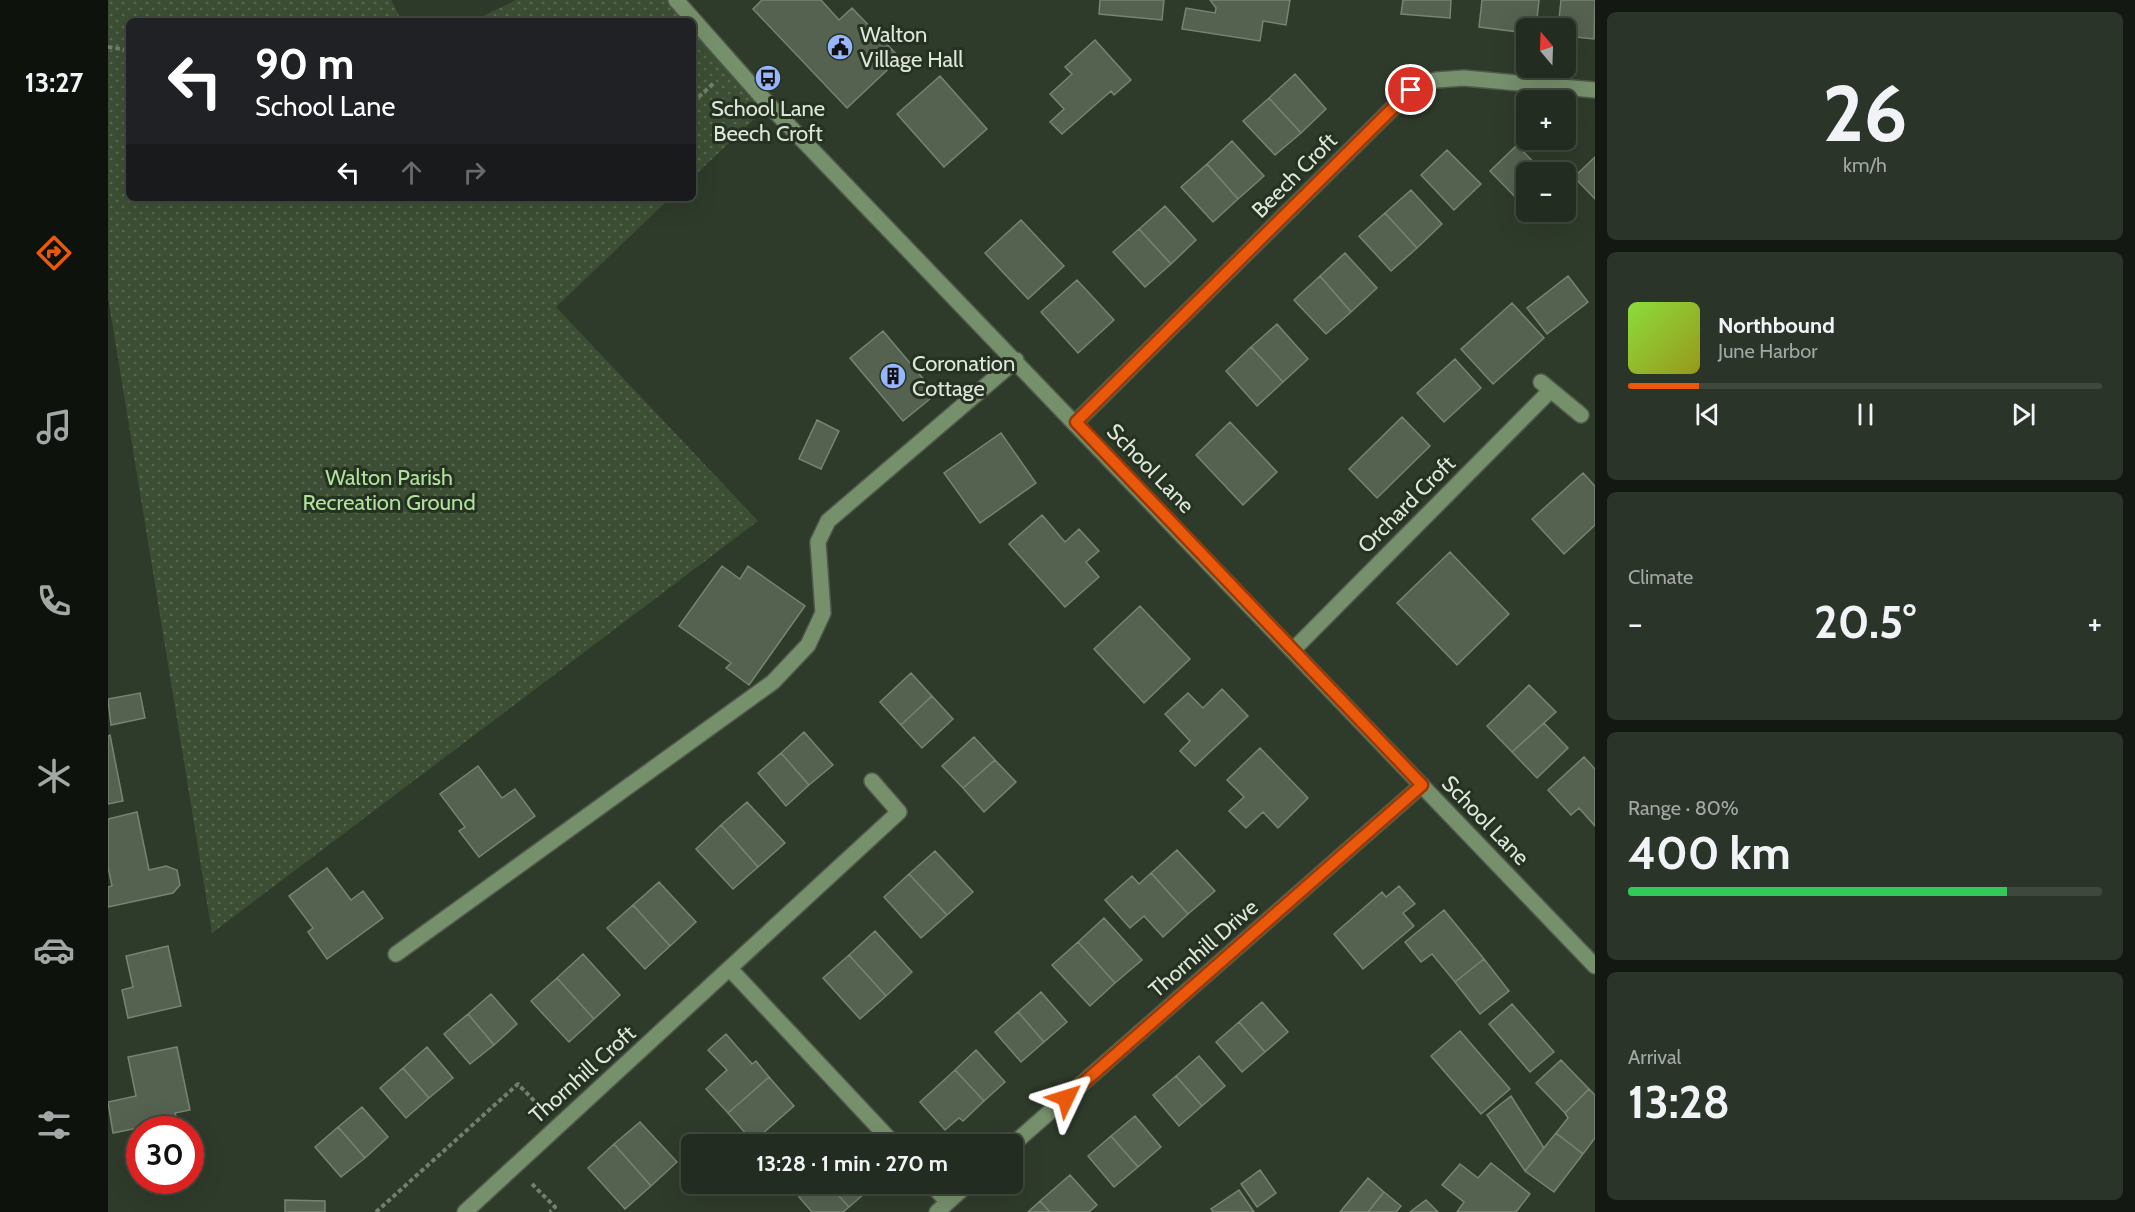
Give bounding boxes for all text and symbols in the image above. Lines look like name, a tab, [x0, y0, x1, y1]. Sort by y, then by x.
north arrow	[1516, 18, 1576, 78]
map controls	[1516, 18, 1576, 222]
place label: Walton Village Hall	[860, 21, 964, 73]
public building icon: Walton Village Hall	[825, 32, 855, 62]
text: 90 m	[255, 38, 354, 90]
icon: left	[156, 42, 234, 120]
bus stop icon: School Lane Beech Croft	[753, 63, 783, 93]
pin	[1385, 64, 1436, 115]
text: 13:27	[25, 66, 83, 99]
text: 26	[1822, 66, 1908, 161]
icon: arrive	[1394, 73, 1427, 106]
text: School Lane	[255, 90, 395, 123]
button: +	[1516, 90, 1576, 150]
place label: School Lane Beech Croft	[711, 95, 825, 147]
street label: Beech Croft	[1246, 127, 1343, 224]
text: km/h	[1843, 153, 1887, 177]
icon: left	[332, 156, 365, 189]
icon: ahead	[395, 156, 428, 189]
icon: right	[458, 156, 491, 189]
button: −	[1516, 162, 1576, 222]
icon: directions	[33, 232, 75, 274]
text: Northbound	[1718, 312, 1835, 339]
text: June Harbor	[1718, 339, 1818, 363]
place label: Coronation Cottage	[912, 350, 1015, 402]
building icon: Coronation Cottage	[878, 361, 908, 391]
icon: previous	[1691, 398, 1724, 431]
icon: pause	[1849, 398, 1882, 431]
icon: next	[2007, 398, 2040, 431]
icon: music	[33, 406, 75, 448]
street label: School Lane	[1101, 418, 1200, 519]
street label: Orchard Croft	[1352, 450, 1461, 559]
park label: Walton Parish Recreation Ground	[302, 464, 476, 516]
text: Climate	[1628, 565, 1693, 589]
icon: phone	[33, 580, 75, 622]
text: 20.5°	[1814, 595, 1916, 649]
text: −	[1628, 603, 1643, 643]
text: +	[2087, 603, 2102, 643]
icon: climate	[33, 755, 75, 797]
street label: School Lane	[1436, 770, 1535, 871]
text: Range · 80%	[1628, 796, 1739, 820]
text: 400 km	[1628, 826, 1791, 880]
street label: Thornhill Drive	[1143, 894, 1264, 1003]
icon: car	[33, 929, 75, 971]
street label: Thornhill Croft	[524, 1019, 641, 1129]
text: Arrival	[1628, 1045, 1681, 1069]
position arrow	[1034, 1066, 1098, 1130]
text: 13:28	[1628, 1075, 1730, 1129]
icon: filters	[33, 1104, 75, 1146]
speed limit sign: 30	[126, 1116, 204, 1194]
text: 13:28 · 1 min · 270 m	[756, 1150, 948, 1177]

